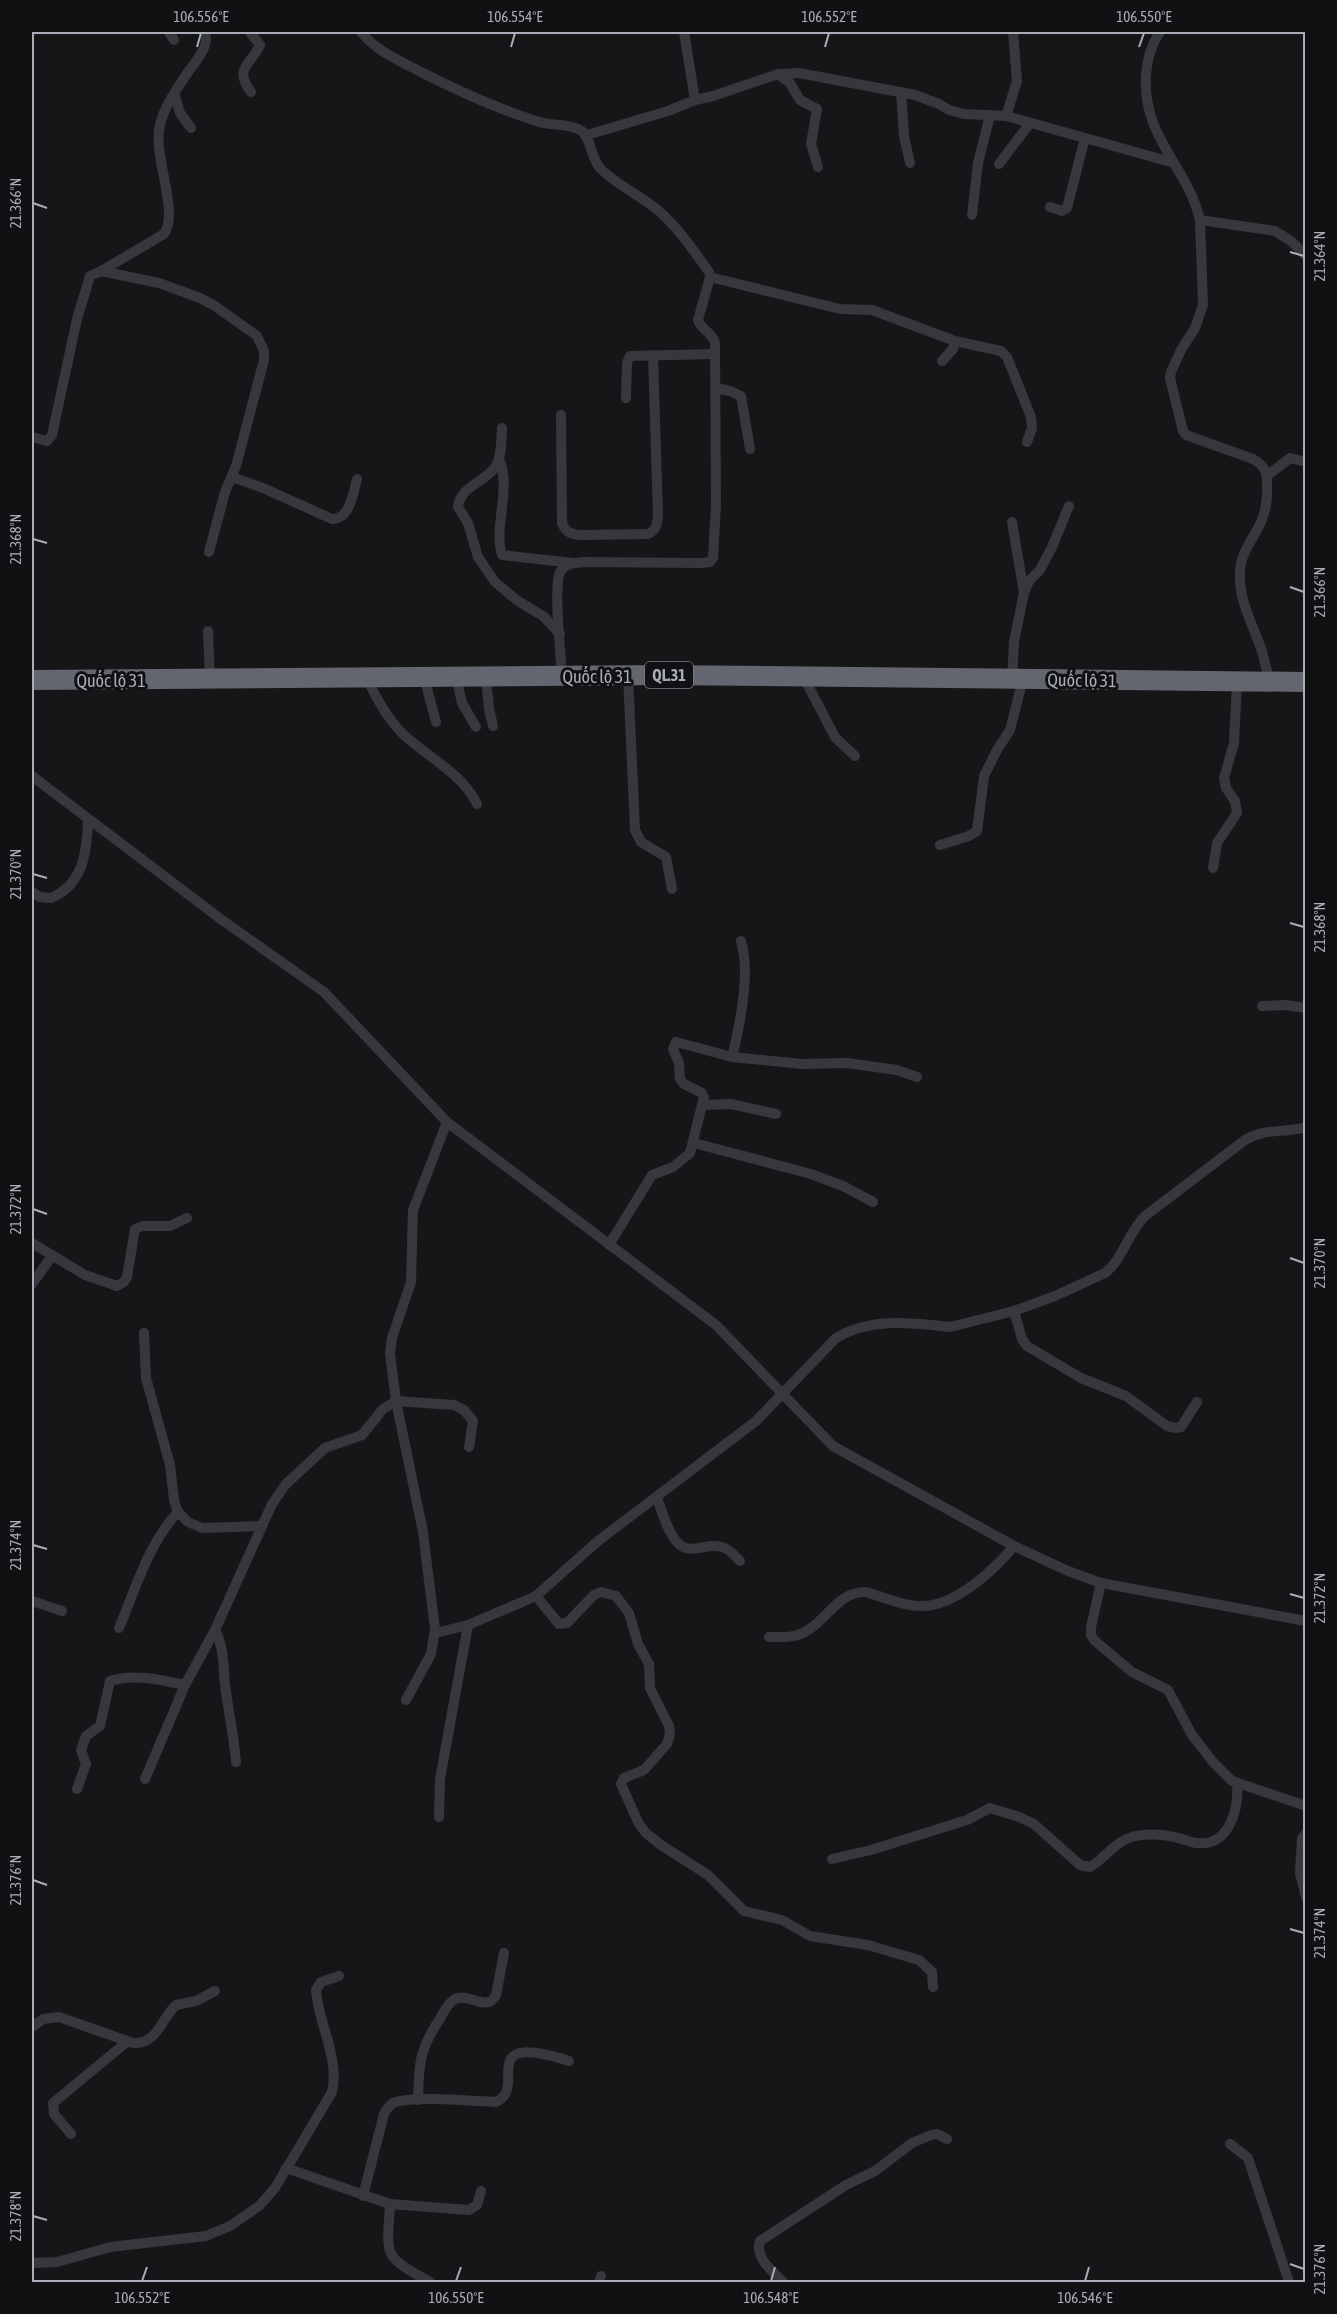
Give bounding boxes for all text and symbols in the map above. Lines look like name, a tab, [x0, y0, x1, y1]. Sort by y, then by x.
text: 106.556°E	[173, 8, 229, 25]
text: 106.554°E	[487, 8, 543, 25]
text: 106.552°E	[801, 8, 857, 25]
text: 106.550°E	[1116, 8, 1172, 25]
text: 21.366°N	[7, 178, 24, 228]
text: 21.364°N	[1311, 231, 1328, 281]
text: 21.368°N	[7, 514, 24, 564]
text: 21.366°N	[1311, 567, 1328, 617]
road number: QL.31	[645, 662, 693, 688]
street label: Quốc lộ 31	[562, 665, 632, 687]
street label: Quốc lộ 31	[1047, 668, 1117, 691]
street label: Quốc lộ 31	[76, 669, 146, 691]
text: 21.370°N	[7, 849, 24, 899]
text: 21.368°N	[1311, 902, 1328, 952]
text: 21.372°N	[7, 1184, 24, 1234]
text: 21.370°N	[1311, 1238, 1328, 1288]
text: 21.374°N	[7, 1520, 24, 1570]
text: 21.372°N	[1311, 1573, 1328, 1623]
text: 21.376°N	[7, 1855, 24, 1905]
text: 21.374°N	[1311, 1908, 1328, 1958]
text: 21.378°N	[7, 2191, 24, 2241]
text: 21.376°N	[1311, 2244, 1328, 2294]
text: 106.552°E	[114, 2289, 170, 2306]
text: 106.550°E	[428, 2289, 484, 2306]
text: 106.548°E	[743, 2289, 799, 2306]
text: 106.546°E	[1057, 2289, 1113, 2306]

